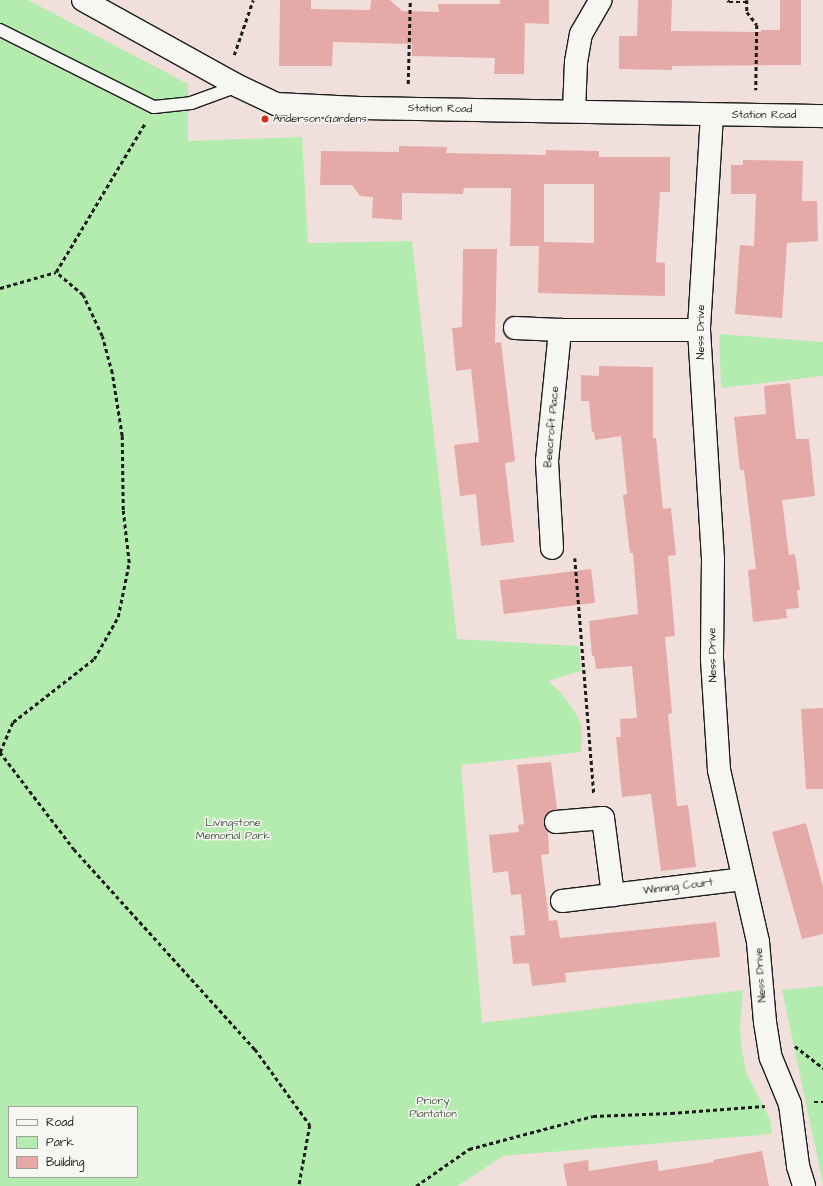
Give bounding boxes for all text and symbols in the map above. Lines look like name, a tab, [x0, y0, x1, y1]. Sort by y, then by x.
street label: Station Road	[408, 102, 472, 116]
street label: Station Road	[732, 108, 796, 122]
place label: Anderson Gardens	[273, 112, 367, 126]
marker: Anderson Gardens	[260, 114, 270, 124]
street label: Ness Drive	[694, 305, 708, 359]
street label: Beecroft Place	[542, 386, 562, 468]
street label: Ness Drive	[706, 627, 720, 683]
park label: Livingstone Memorial Park	[196, 817, 270, 843]
street label: Winning Court	[642, 876, 714, 898]
street label: Ness Drive	[753, 947, 769, 1003]
park label: Priory Plantation	[409, 1095, 457, 1121]
legend	[8, 1106, 138, 1178]
text: Road	[46, 1114, 74, 1131]
text: Park	[46, 1134, 74, 1151]
text: Building	[46, 1154, 84, 1171]

